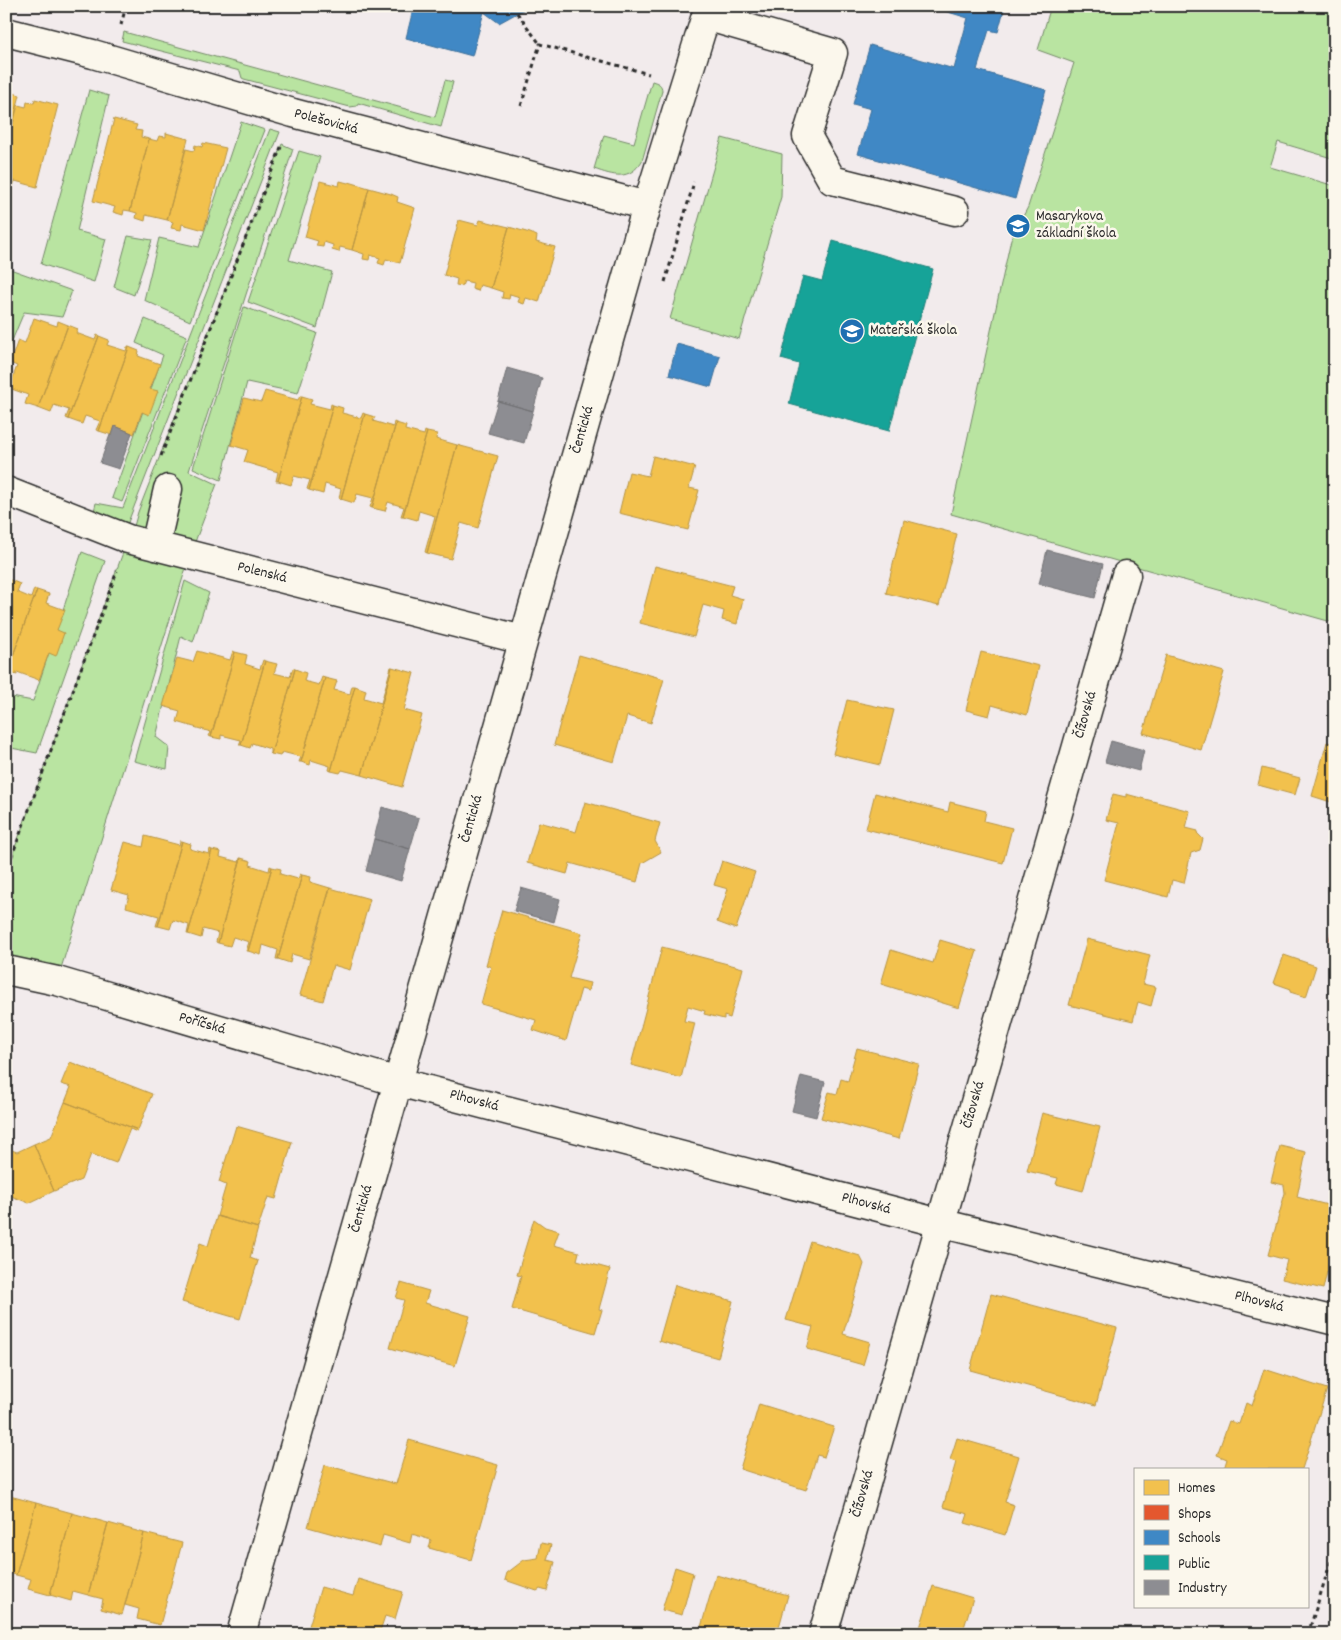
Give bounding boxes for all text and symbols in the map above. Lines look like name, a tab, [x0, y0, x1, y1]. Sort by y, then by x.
street label: Polešovická	[292, 103, 361, 141]
place label: Masarykova základní škola	[1036, 206, 1117, 245]
school or university icon: Masarykova základní škola	[1005, 213, 1031, 239]
school or university icon: Mateřská škola	[839, 318, 865, 344]
place label: Mateřská škola	[870, 320, 958, 342]
street label: Čentická	[566, 403, 600, 457]
street label: Polenská	[235, 556, 290, 590]
street label: Čížovská	[1069, 688, 1103, 741]
street label: Čentická	[455, 792, 489, 846]
street label: Poříčská	[176, 1007, 228, 1041]
street label: Čížovská	[957, 1078, 991, 1131]
street label: Plhovská	[447, 1084, 502, 1118]
street label: Čentická	[345, 1182, 379, 1236]
street label: Plhovská	[839, 1187, 894, 1221]
street label: Plhovská	[1232, 1285, 1286, 1319]
street label: Čížovská	[846, 1467, 880, 1520]
legend	[1134, 1468, 1308, 1608]
text: Homes	[1178, 1478, 1216, 1500]
text: Shops	[1178, 1504, 1211, 1526]
text: Schools	[1178, 1528, 1221, 1550]
text: Public	[1178, 1554, 1210, 1576]
text: Industry	[1178, 1578, 1227, 1600]

